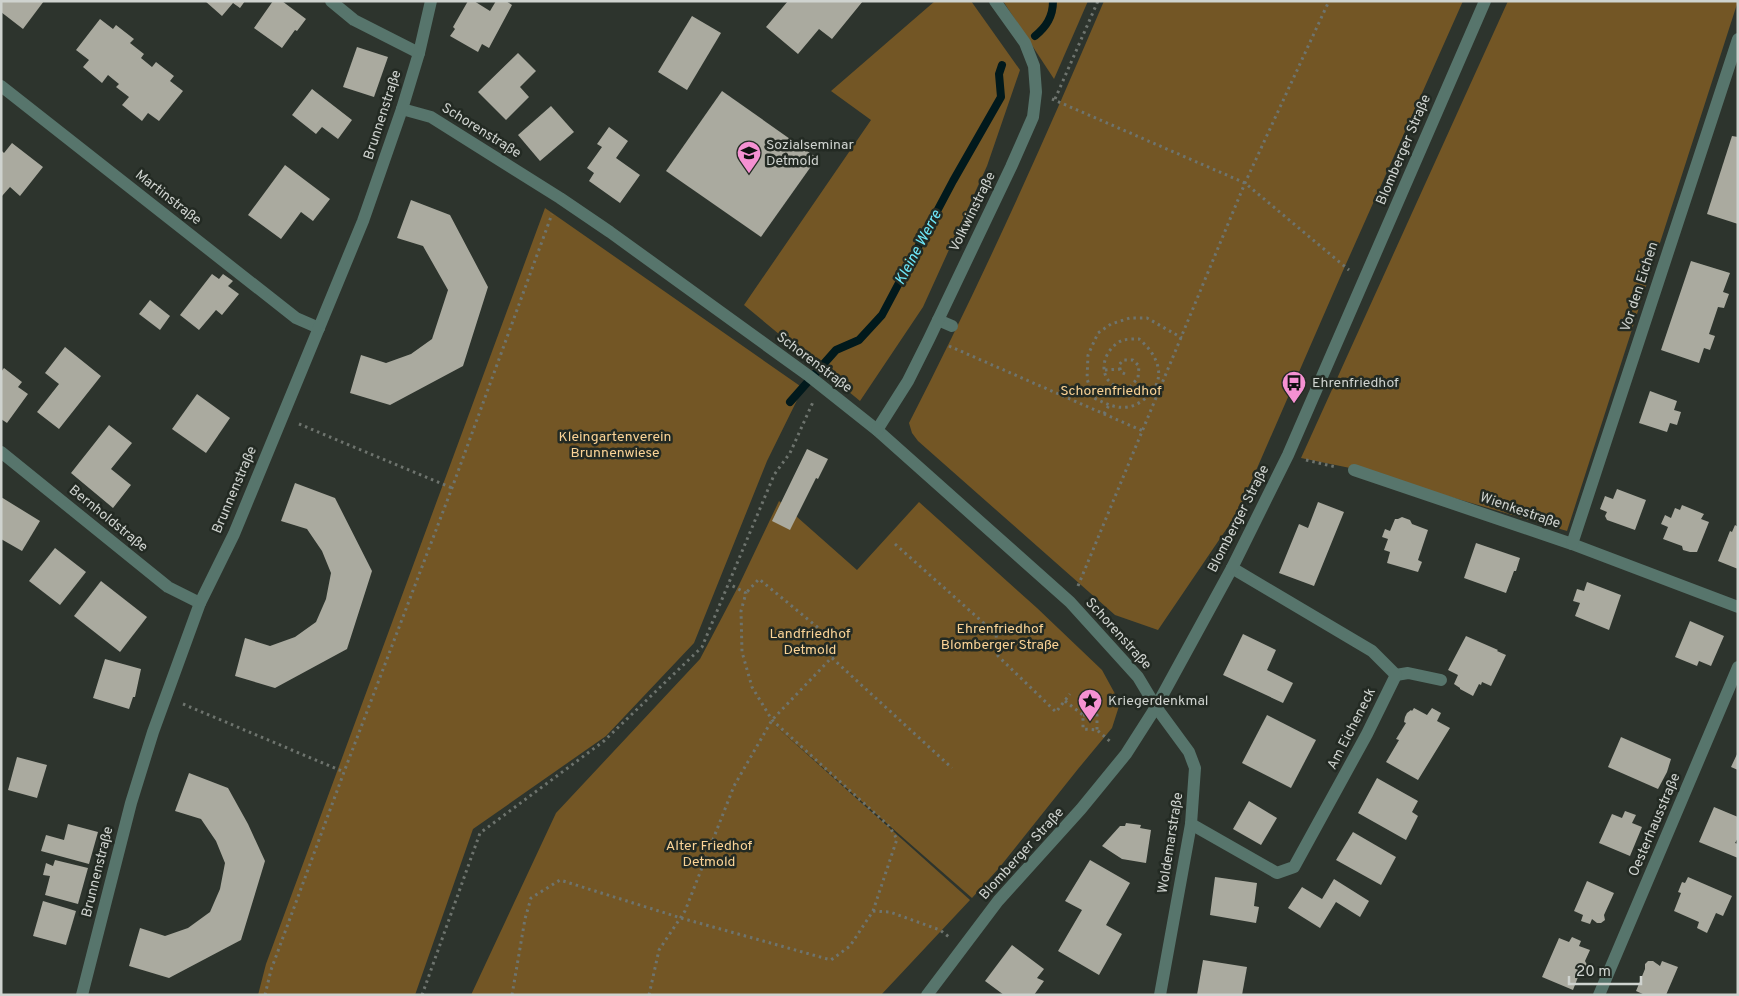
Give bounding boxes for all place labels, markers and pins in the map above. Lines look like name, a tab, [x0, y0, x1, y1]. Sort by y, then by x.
place label: Sozialseminar Detmold	[766, 137, 854, 170]
school or university icon: Sozialseminar Detmold	[736, 140, 762, 174]
bus stop icon: Ehrenfriedhof	[1281, 370, 1307, 404]
place label: Ehrenfriedhof	[1312, 375, 1399, 392]
place icon: Kriegerdenkmal	[1077, 688, 1103, 722]
place label: Kriegerdenkmal	[1108, 693, 1208, 710]

